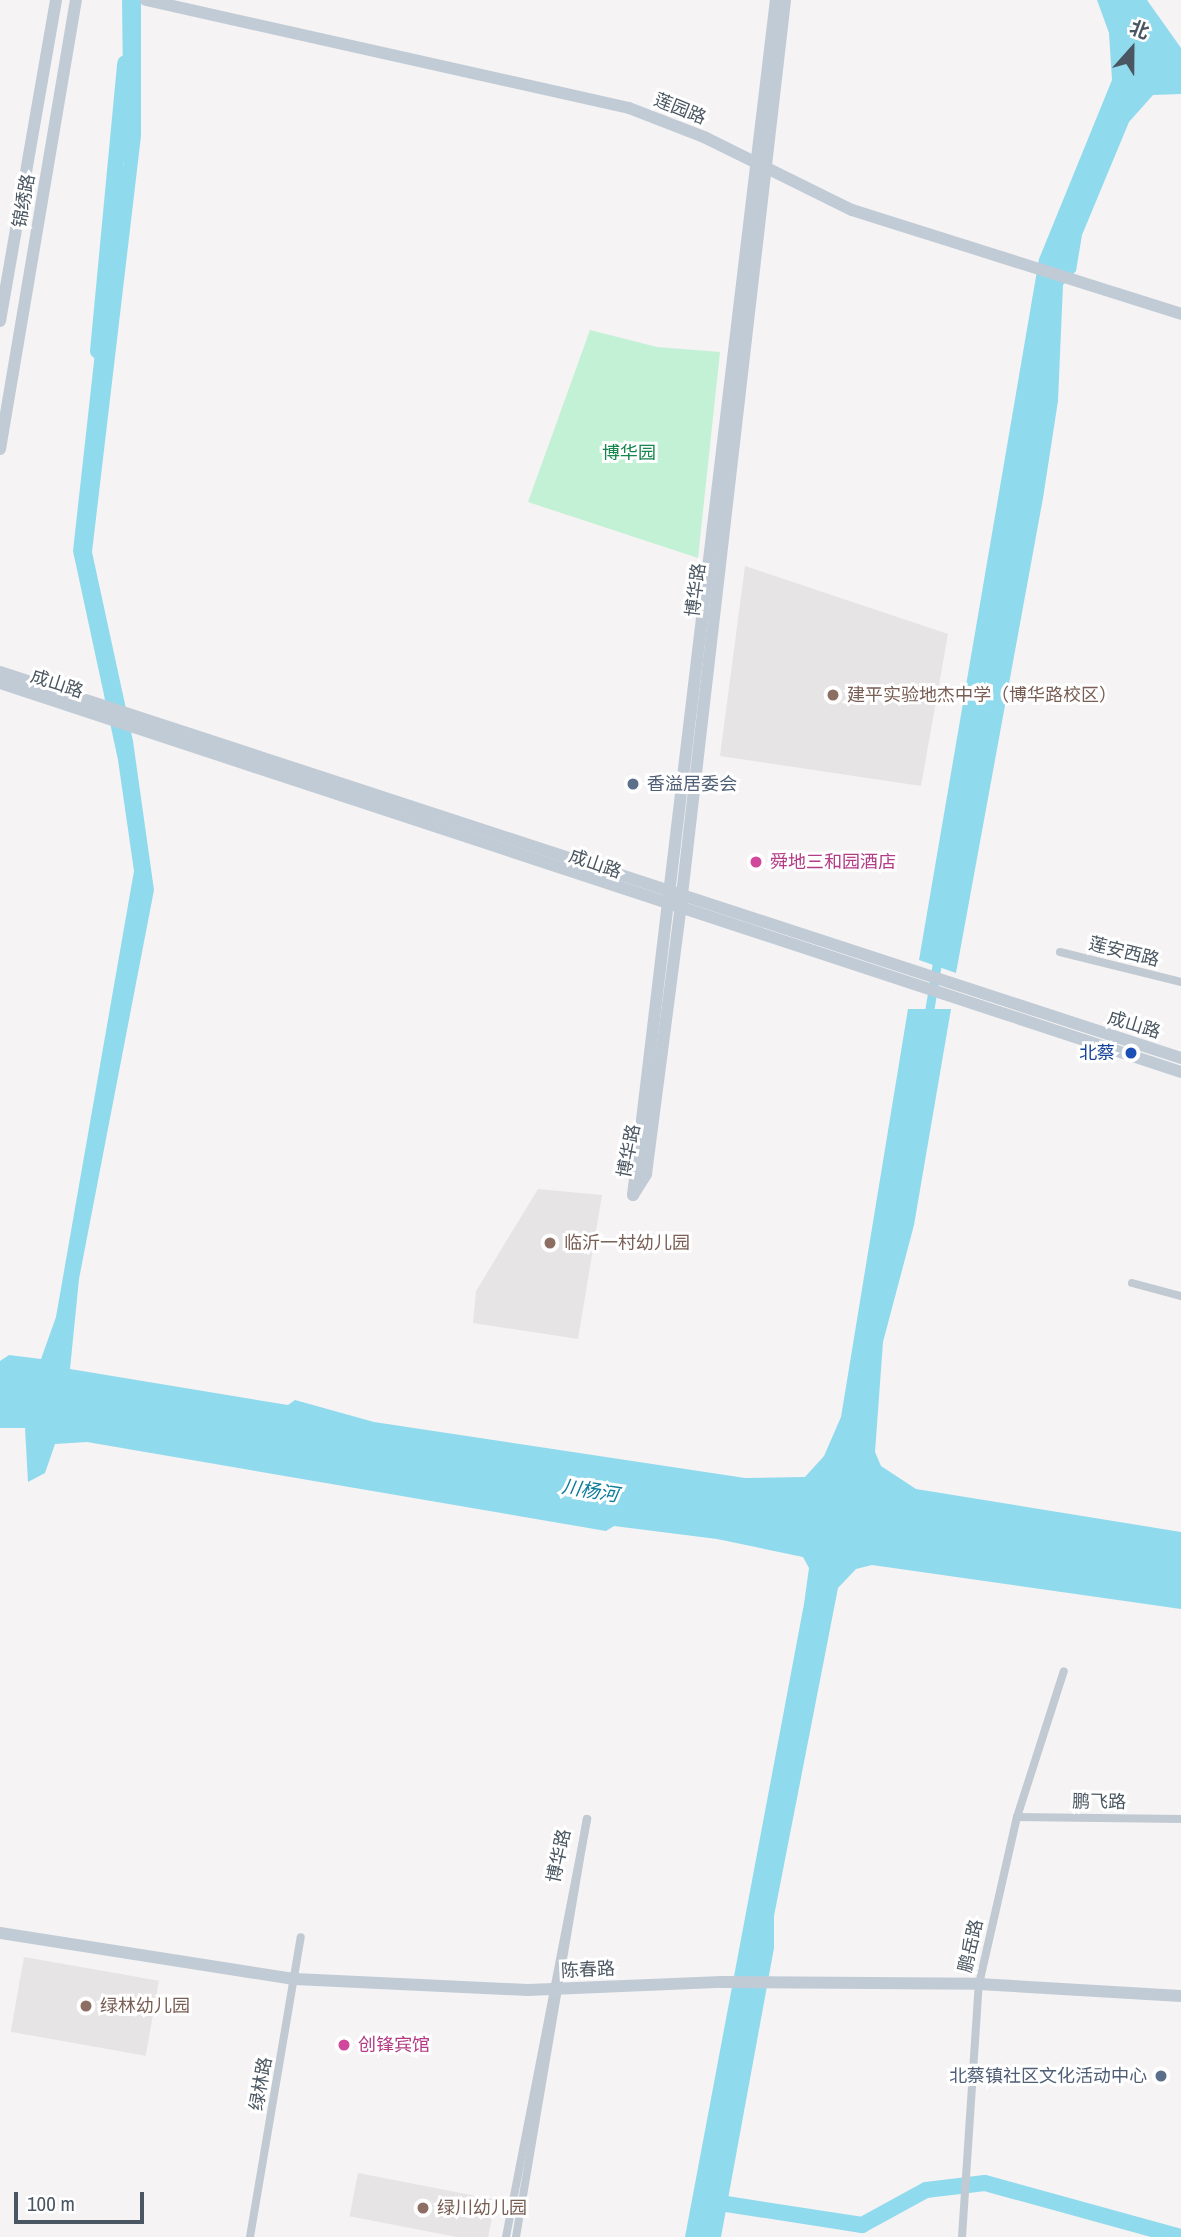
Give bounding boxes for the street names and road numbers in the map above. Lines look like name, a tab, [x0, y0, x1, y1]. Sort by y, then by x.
street label: 莲园路	[651, 89, 709, 129]
street label: 锦绣路	[9, 173, 39, 229]
street label: 博华路	[682, 562, 710, 618]
street label: 成山路	[28, 665, 86, 703]
street label: 成山路	[566, 845, 624, 883]
street label: 莲安西路	[1086, 933, 1162, 971]
street label: 成山路	[1105, 1007, 1163, 1043]
street label: 博华路	[613, 1122, 645, 1180]
street label: 鹏飞路	[1072, 1791, 1126, 1813]
street label: 博华路	[543, 1827, 575, 1885]
street label: 鹏岳路	[954, 1917, 988, 1975]
street label: 陈春路	[560, 1958, 616, 1982]
street label: 绿林路	[246, 2056, 276, 2112]

